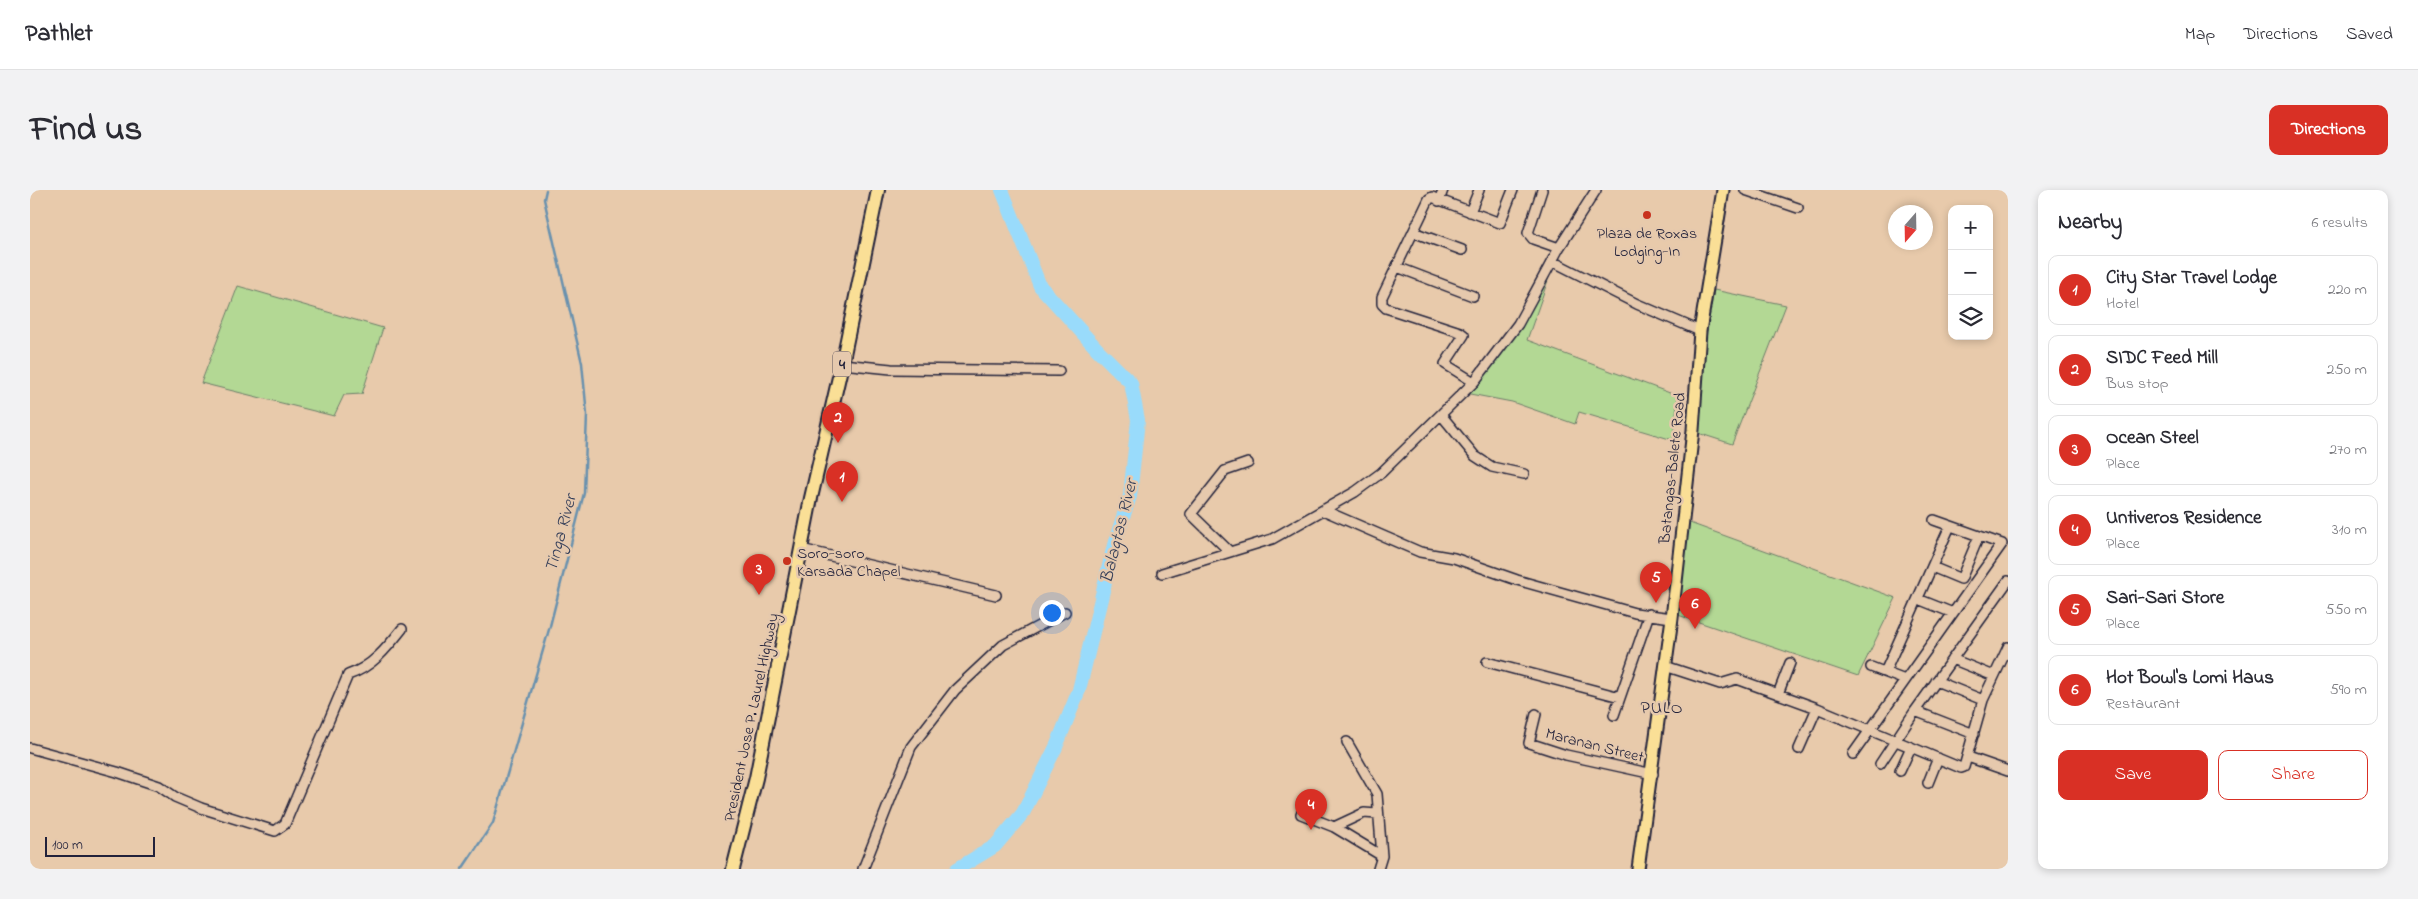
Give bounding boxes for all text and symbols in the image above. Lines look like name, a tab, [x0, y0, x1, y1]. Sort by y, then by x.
text: Pathlet	[25, 17, 93, 52]
text: Map	[2185, 22, 2215, 48]
text: Directions	[2243, 22, 2318, 48]
text: Saved	[2346, 22, 2393, 48]
text: Find us	[30, 105, 142, 156]
button: Directions	[2269, 105, 2388, 155]
north arrow	[1888, 205, 1933, 250]
map controls	[1948, 205, 1993, 340]
button: +	[1948, 205, 1993, 250]
text: Nearby	[2058, 208, 2122, 238]
marker: Plaza de Roxas Lodging-In	[1641, 209, 1653, 221]
text: 6 results	[2311, 211, 2368, 235]
place label: Plaza de Roxas Lodging-In	[1597, 222, 1697, 264]
button: −	[1948, 250, 1993, 295]
text: City Star Travel Lodge	[2106, 265, 2277, 292]
text: 1	[2072, 278, 2078, 302]
text: 220 m	[2328, 278, 2367, 302]
text: Hotel	[2106, 292, 2139, 316]
button: layers	[1948, 295, 1993, 340]
text: SIDC Feed Mill	[2106, 345, 2218, 372]
road number: 4	[833, 352, 851, 376]
text: 2	[2071, 358, 2079, 382]
text: 250 m	[2327, 358, 2367, 382]
text: Bus stop	[2106, 372, 2169, 396]
street label: Batangas-Balete Road	[1653, 391, 1693, 546]
pin: 2	[822, 402, 854, 443]
text: Ocean Steel	[2106, 425, 2199, 452]
text: 3	[2072, 438, 2078, 462]
text: 270 m	[2329, 438, 2367, 462]
text: Place	[2106, 452, 2140, 476]
pin: 1	[826, 461, 858, 502]
water label: Balagtas River	[1094, 474, 1146, 586]
water label: Tinga River	[539, 490, 585, 575]
text: Untiveros Residence	[2106, 505, 2261, 532]
text: 4	[2072, 518, 2078, 542]
text: 310 m	[2332, 518, 2367, 542]
text: Place	[2106, 532, 2140, 556]
place label: Soro-soro Karsada Chapel	[797, 542, 901, 584]
pin: 3	[743, 554, 775, 595]
marker: Soro-soro Karsada Chapel	[781, 555, 793, 567]
pin: 5	[1640, 562, 1672, 603]
text: Sari-Sari Store	[2106, 585, 2224, 612]
pin: 6	[1679, 588, 1711, 629]
text: 5	[2070, 598, 2080, 622]
text: 550 m	[2325, 598, 2367, 622]
your location	[1039, 600, 1065, 626]
street label: President Jose P. Laurel Highway	[718, 611, 786, 824]
text: Place	[2106, 612, 2140, 636]
text: Hot Bowl's Lomi Haus	[2106, 665, 2274, 692]
text: 6	[2071, 678, 2079, 702]
text: 590 m	[2330, 678, 2367, 702]
text: Restaurant	[2106, 692, 2180, 716]
district label: PULO	[1640, 696, 1684, 722]
street label: Maranan Street	[1543, 722, 1647, 770]
button: Save	[2058, 750, 2208, 800]
button: Share	[2218, 750, 2368, 800]
pin: 4	[1295, 789, 1327, 830]
scale bar	[45, 834, 155, 857]
text: 100 m	[52, 835, 83, 856]

